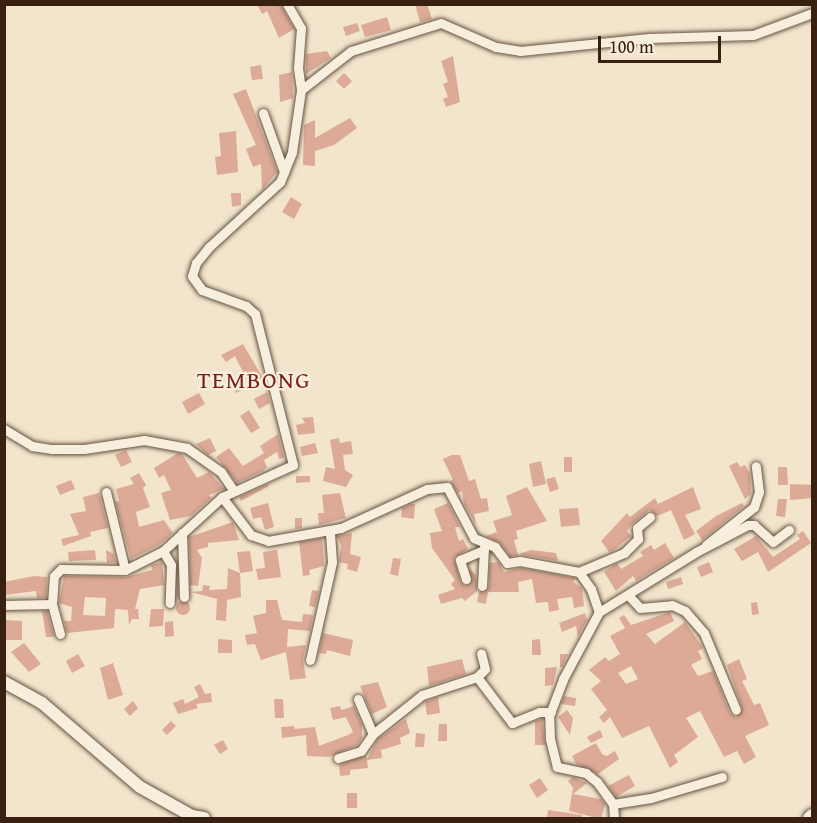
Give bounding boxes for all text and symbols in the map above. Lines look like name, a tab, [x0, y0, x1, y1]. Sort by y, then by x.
scale bar	[601, 24, 724, 62]
text: 100 m	[609, 33, 654, 60]
district label: TEMBONG	[197, 366, 311, 394]

